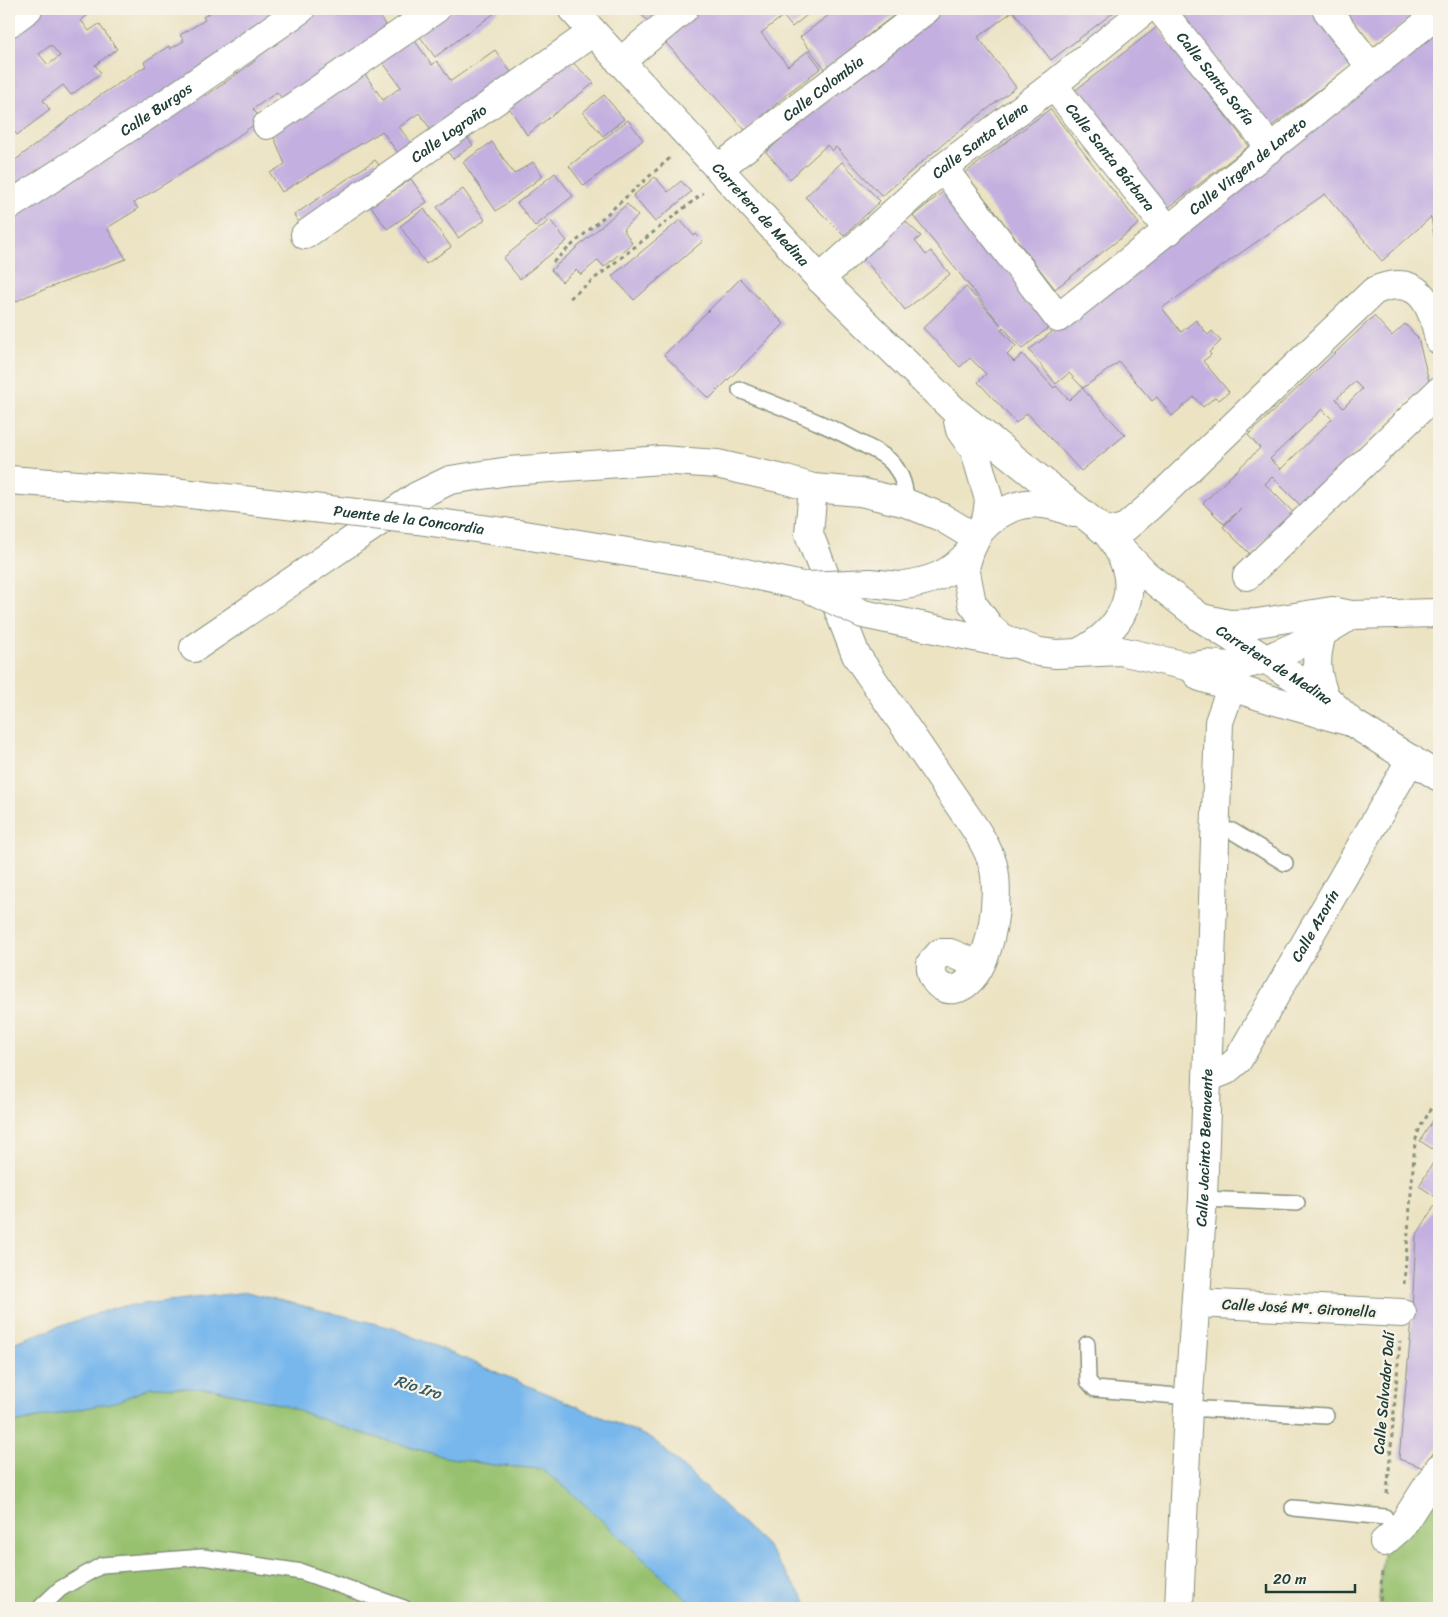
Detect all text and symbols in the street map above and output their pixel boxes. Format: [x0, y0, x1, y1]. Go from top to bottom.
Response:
street label: Calle Santa Sofía [1170, 26, 1262, 132]
street label: Calle Colombia [777, 48, 870, 128]
street label: Calle Burgos [114, 76, 198, 143]
street label: Calle Santa Elena [926, 94, 1035, 186]
street label: Calle Logroño [405, 97, 493, 170]
street label: Calle Santa Bárbara [1059, 97, 1162, 217]
street label: Calle Virgen de Loreto [1183, 110, 1313, 222]
street label: Carretera de Medina [706, 156, 816, 273]
street label: Puente de la Concordia [332, 498, 486, 542]
street label: Carretera de Medina [1211, 618, 1340, 712]
street label: Calle Azorín [1284, 885, 1346, 967]
street label: Calle Jacinto Benavente [1188, 1068, 1220, 1228]
street label: Calle José Mª. Gironella [1221, 1291, 1377, 1325]
street label: Calle Salvador Dalí [1366, 1329, 1402, 1456]
water label: Rio Iro [391, 1366, 446, 1408]
scale bar [1266, 1562, 1354, 1594]
text: 20 m [1273, 1566, 1307, 1592]

